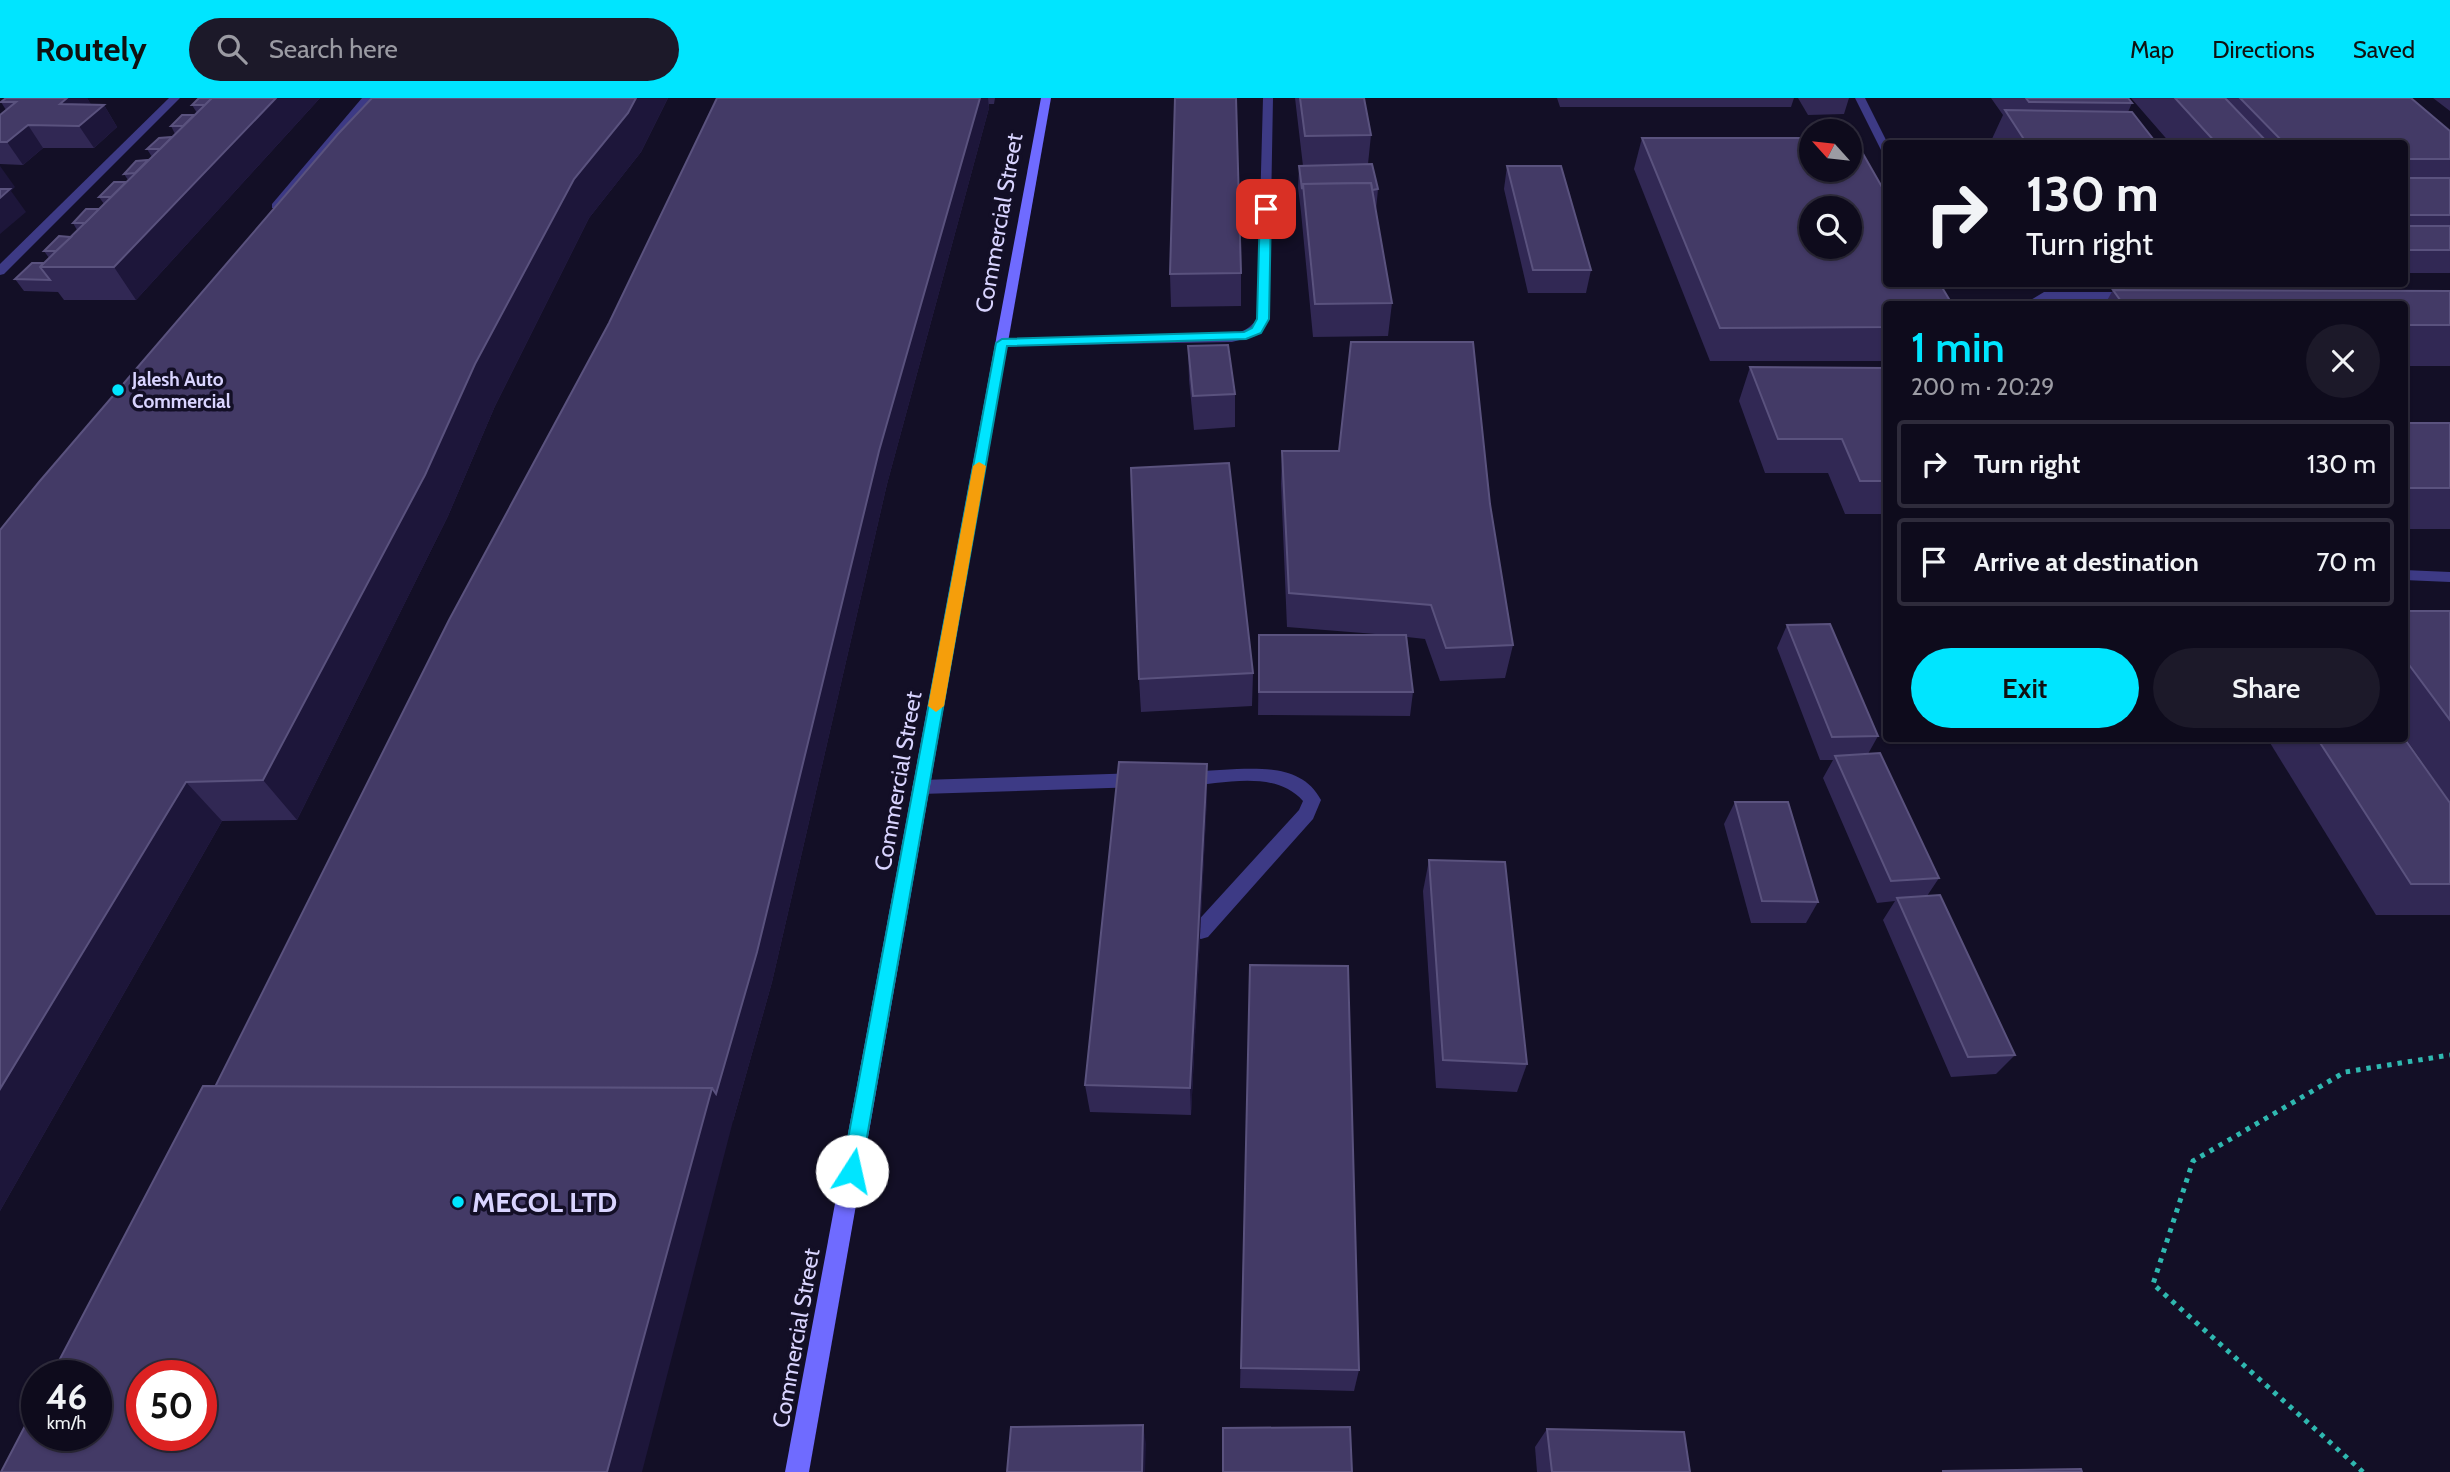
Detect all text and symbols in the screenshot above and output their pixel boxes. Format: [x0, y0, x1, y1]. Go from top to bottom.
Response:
search box [189, 18, 679, 81]
text: Routely [35, 29, 147, 69]
icon: search [213, 30, 251, 68]
text: Search here [269, 33, 398, 65]
text: Map [2130, 35, 2174, 64]
text: Directions [2212, 35, 2315, 64]
text: Saved [2353, 35, 2415, 64]
north arrow [1799, 119, 1862, 182]
map controls [1799, 119, 1862, 259]
street label: Commercial Street [969, 131, 1029, 315]
text: 130 m [2026, 164, 2159, 223]
icon: right [1911, 168, 2002, 259]
pin [1236, 179, 1296, 239]
icon: arrive [1247, 190, 1285, 228]
button: search [1799, 196, 1862, 259]
text: Turn right [2026, 224, 2153, 263]
text: 1 min [1911, 321, 2005, 373]
button: close [2306, 324, 2380, 398]
place label: Jalesh Auto Commercial [131, 368, 231, 413]
text: 200 m · 20:29 [1911, 373, 2054, 401]
marker: Jalesh Auto Commercial [110, 382, 126, 398]
icon: right [1915, 445, 1953, 483]
text: Turn right [1974, 448, 2080, 480]
text: 130 m [2307, 448, 2376, 480]
icon: arrive [1915, 543, 1953, 581]
text: Arrive at destination [1974, 546, 2199, 578]
text: 70 m [2316, 546, 2376, 578]
button: Exit [1911, 648, 2139, 728]
button: Share [2153, 648, 2380, 728]
street label: Commercial Street [868, 689, 928, 873]
position arrow [815, 1134, 889, 1208]
place label: MECOL LTD [472, 1185, 617, 1219]
marker: MECOL LTD [450, 1194, 466, 1210]
street label: Commercial Street [766, 1246, 826, 1430]
speed limit sign: 50 [126, 1360, 217, 1451]
text: 46 [46, 1375, 87, 1418]
text: km/h [47, 1412, 86, 1434]

